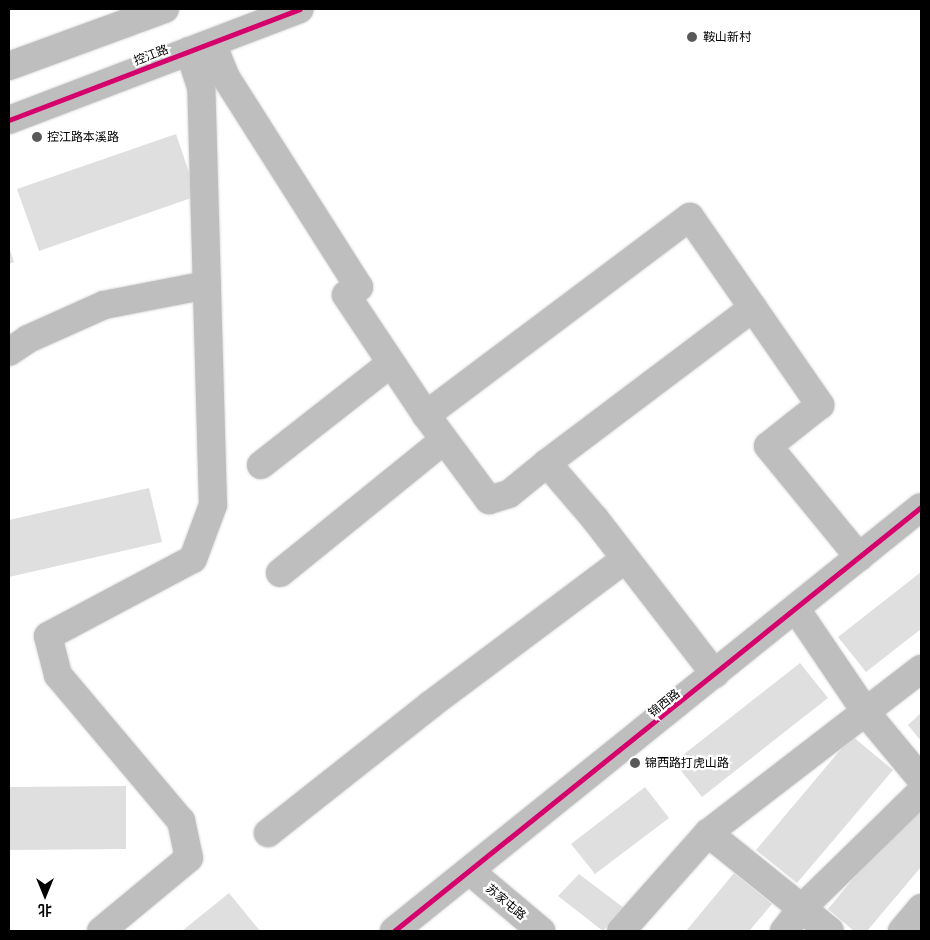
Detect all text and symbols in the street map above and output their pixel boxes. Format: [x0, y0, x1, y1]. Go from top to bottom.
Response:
marker: 鞍山新村 [685, 30, 699, 44]
place label: 鞍山新村 [703, 30, 751, 44]
street label: 控江路 [132, 42, 170, 68]
place label: 控江路本溪路 [47, 130, 119, 144]
marker: 控江路本溪路 [31, 131, 43, 143]
street label: 锦西路 [645, 686, 683, 720]
place label: 锦西路打虎山路 [645, 756, 729, 770]
marker: 锦西路打虎山路 [629, 757, 641, 769]
north arrow [20, 870, 70, 920]
street label: 苏家屯路 [483, 881, 529, 923]
text: 北 [38, 900, 52, 920]

